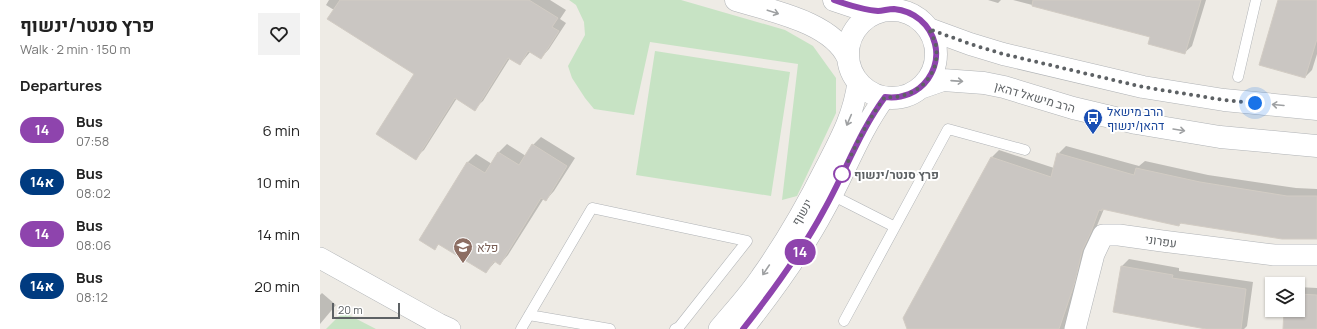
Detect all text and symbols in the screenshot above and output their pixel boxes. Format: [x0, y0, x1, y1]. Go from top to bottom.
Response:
one-way arrow [767, 9, 780, 16]
text: פרץ סנטר/ינשוף [20, 12, 155, 38]
button: heart [258, 13, 300, 55]
text: Walk · 2 min · 150 m [20, 40, 131, 58]
text: Departures [20, 75, 102, 96]
one-way arrow [950, 77, 963, 84]
street label: הרב מישאל דהאן [993, 77, 1077, 117]
your location [1245, 93, 1265, 113]
one-way arrow [1272, 102, 1285, 109]
place label: הרב מישאל דהאן/ינשוף [1107, 103, 1164, 134]
bus stop icon: הרב מישאל דהאן/ינשוף [1082, 107, 1104, 135]
text: Bus [76, 111, 103, 132]
one-way arrow [845, 113, 852, 125]
text: 14 [35, 120, 49, 139]
text: 6 min [263, 120, 300, 141]
one-way arrow [1172, 126, 1185, 134]
text: 07:58 [76, 132, 109, 150]
text: Bus [76, 163, 103, 184]
marker: פרץ סנטר/ינשוף [833, 165, 851, 183]
place label: פרץ סנטר/ינשוף [854, 166, 939, 183]
text: 14א [30, 172, 54, 191]
text: 10 min [257, 172, 300, 193]
text: 08:02 [76, 184, 111, 202]
street label: ינשוף [788, 196, 816, 228]
text: Bus [76, 215, 103, 236]
text: 14 [35, 224, 49, 243]
text: 14 min [257, 224, 300, 245]
street label: עפרוני [1144, 230, 1178, 252]
text: 08:06 [76, 236, 111, 254]
school or university icon: פלא [452, 236, 474, 264]
place label: פלא [477, 239, 498, 256]
line badge: 14 [782, 239, 818, 265]
text: 14 [793, 242, 807, 261]
one-way arrow [762, 264, 770, 275]
text: Bus [76, 267, 103, 288]
text: 14א [30, 276, 54, 295]
text: 20 min [254, 276, 300, 297]
map controls [1265, 277, 1305, 317]
button: layers [1265, 277, 1305, 317]
text: 08:12 [76, 288, 108, 306]
scale bar [332, 301, 400, 320]
text: 20 m [338, 302, 363, 317]

